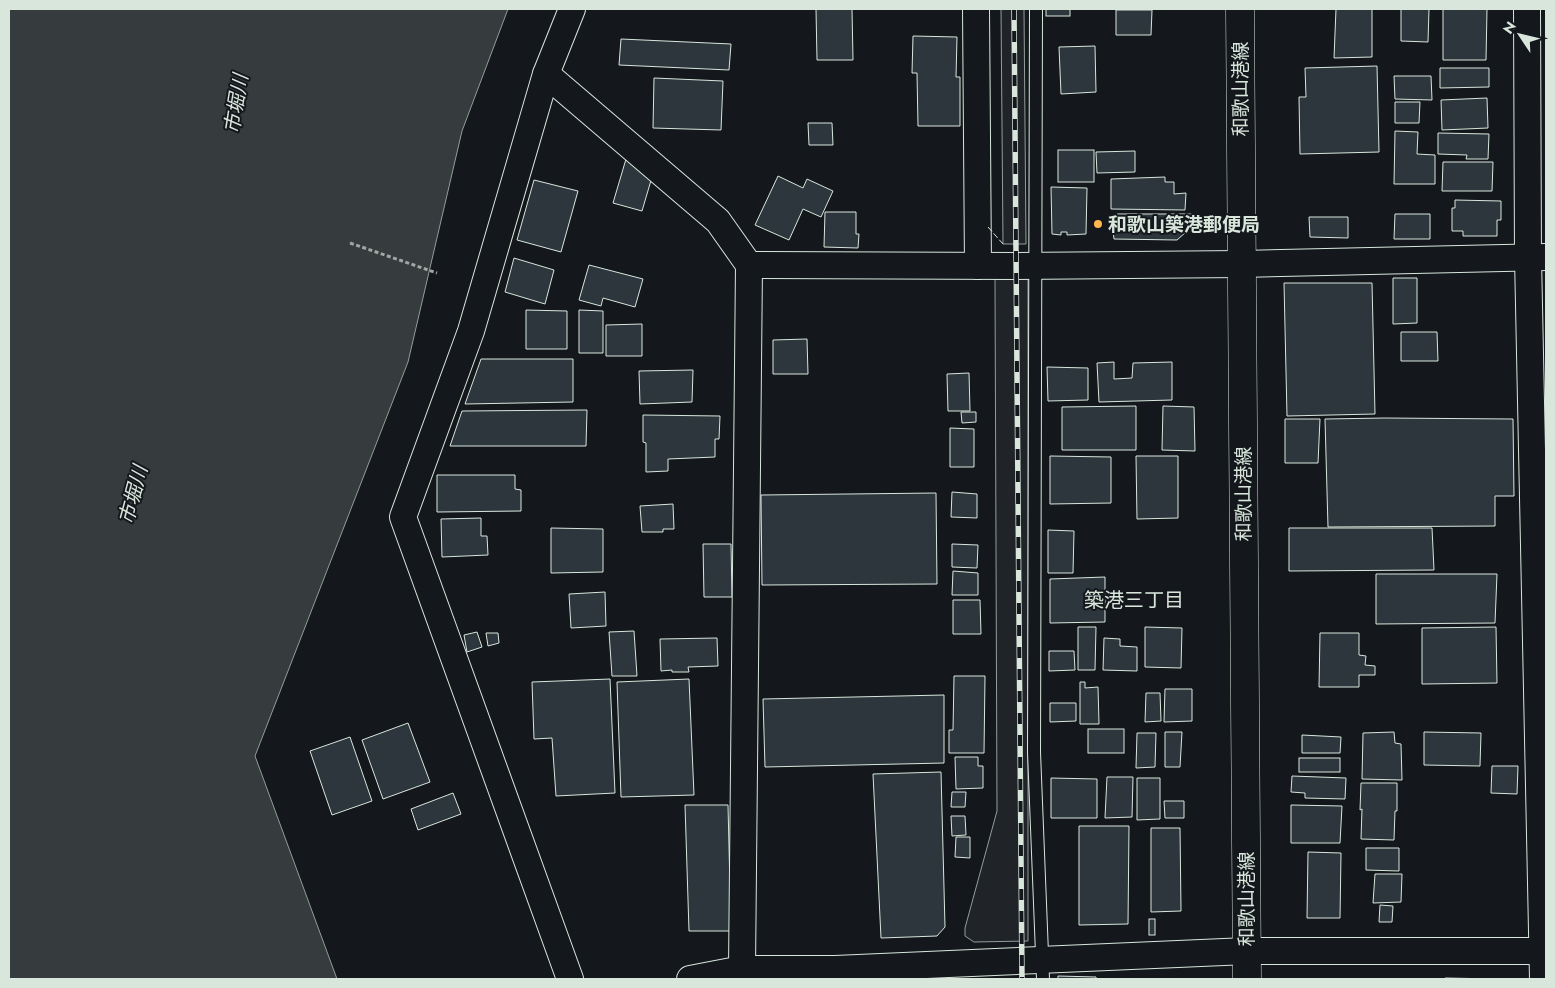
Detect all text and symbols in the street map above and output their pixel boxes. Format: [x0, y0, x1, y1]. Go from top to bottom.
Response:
north arrow [1495, 10, 1545, 60]
text: N [1498, 17, 1521, 38]
street label: 和歌山港線 [1227, 41, 1254, 137]
water label: 市堀川 [217, 70, 256, 136]
place label: 和歌山築港郵便局 [1108, 211, 1260, 238]
marker: 和歌山築港郵便局 [1092, 218, 1104, 230]
street label: 和歌山港線 [1230, 446, 1257, 542]
water label: 市堀川 [112, 460, 156, 528]
district label: 築港三丁目 [1084, 586, 1184, 615]
street label: 和歌山港線 [1233, 851, 1260, 947]

